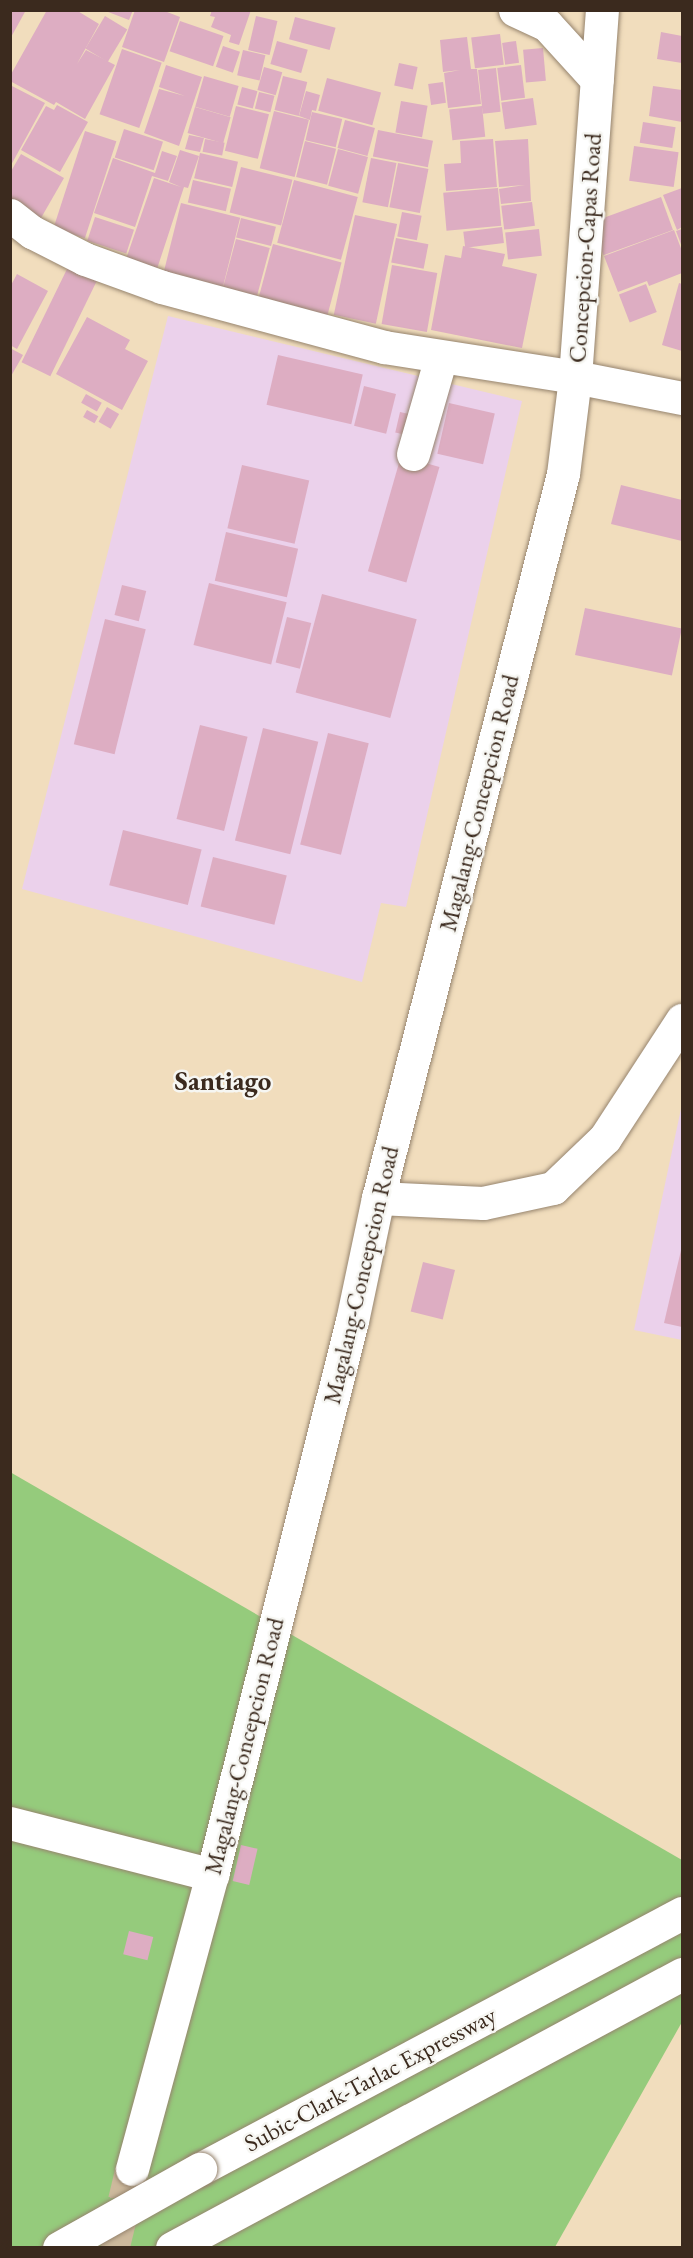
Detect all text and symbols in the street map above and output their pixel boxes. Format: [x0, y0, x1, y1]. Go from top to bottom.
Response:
street label: Concepcion-Capas Road [563, 132, 607, 364]
street label: Magalang-Concepcion Road [433, 672, 525, 934]
district label: Santiago [175, 1065, 271, 1097]
street label: Magalang-Concepcion Road [317, 1143, 405, 1407]
street label: Magalang-Concepcion Road [198, 1615, 290, 1877]
street label: Subic-Clark-Tarlac Expressway [239, 2000, 501, 2158]

